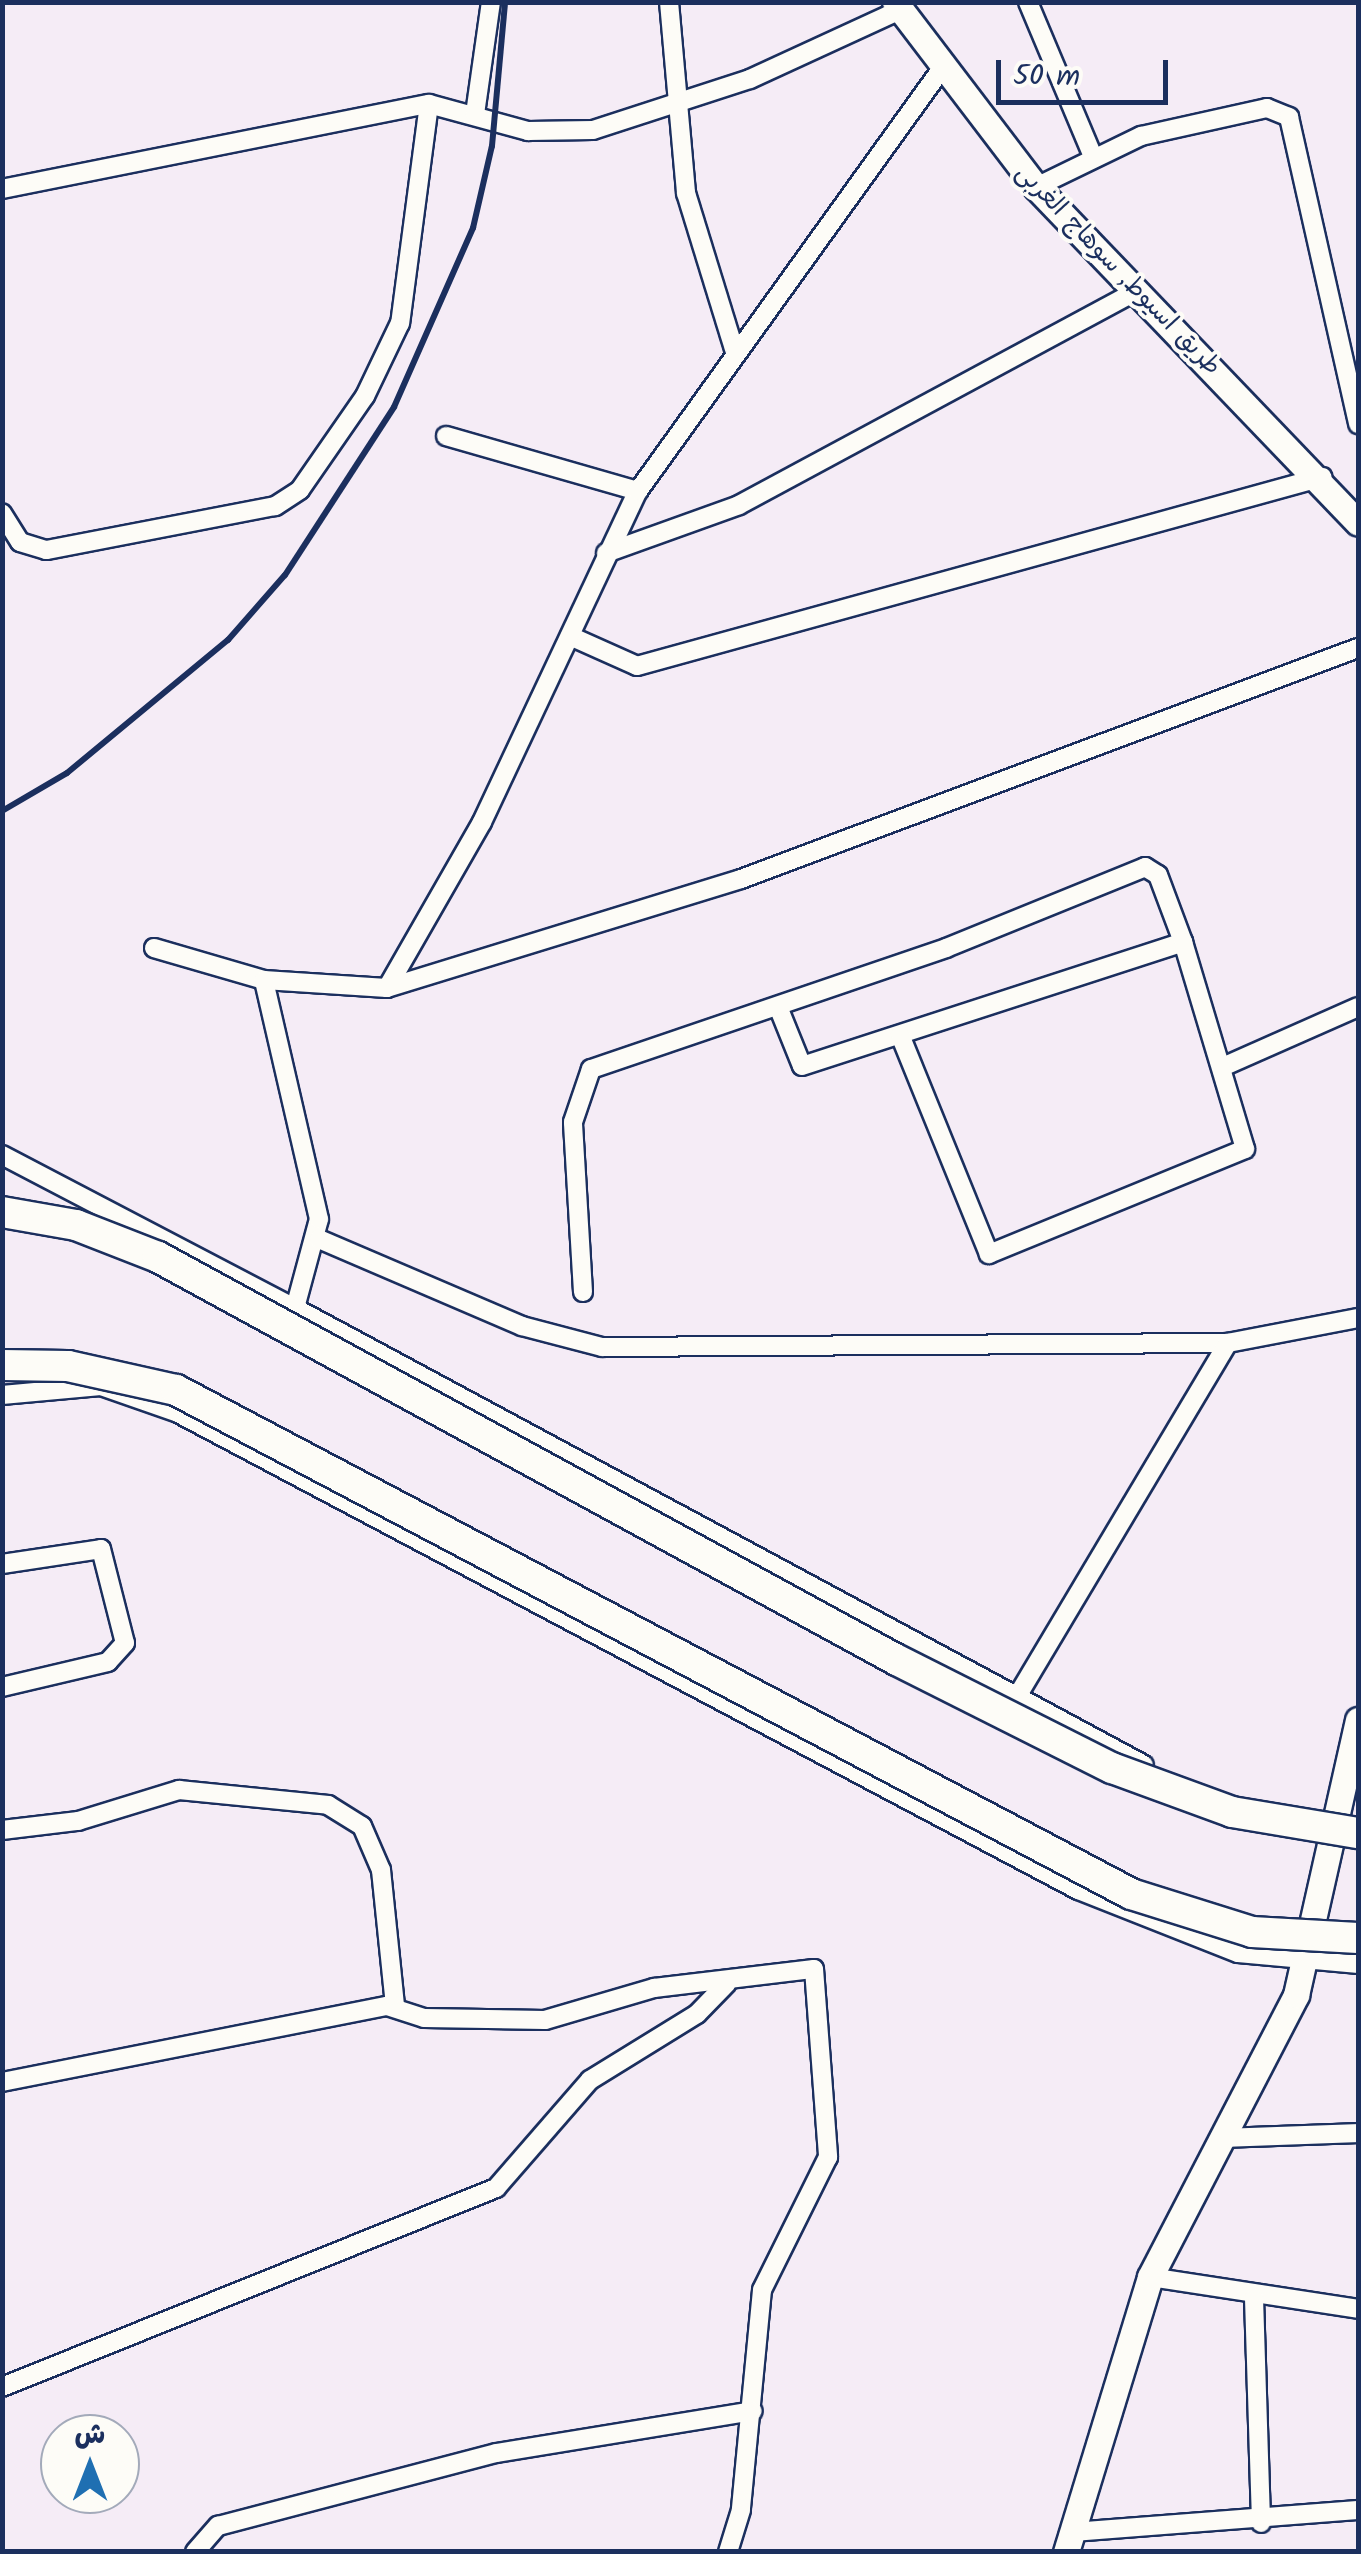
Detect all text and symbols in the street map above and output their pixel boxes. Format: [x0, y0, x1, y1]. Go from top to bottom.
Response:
scale bar [1001, 40, 1174, 102]
text: 50 m [1013, 53, 1080, 101]
street label: طريق اسيوط, سوهاج الغربى [1009, 158, 1227, 382]
text: ش [75, 2413, 105, 2458]
north arrow [40, 2414, 140, 2514]

